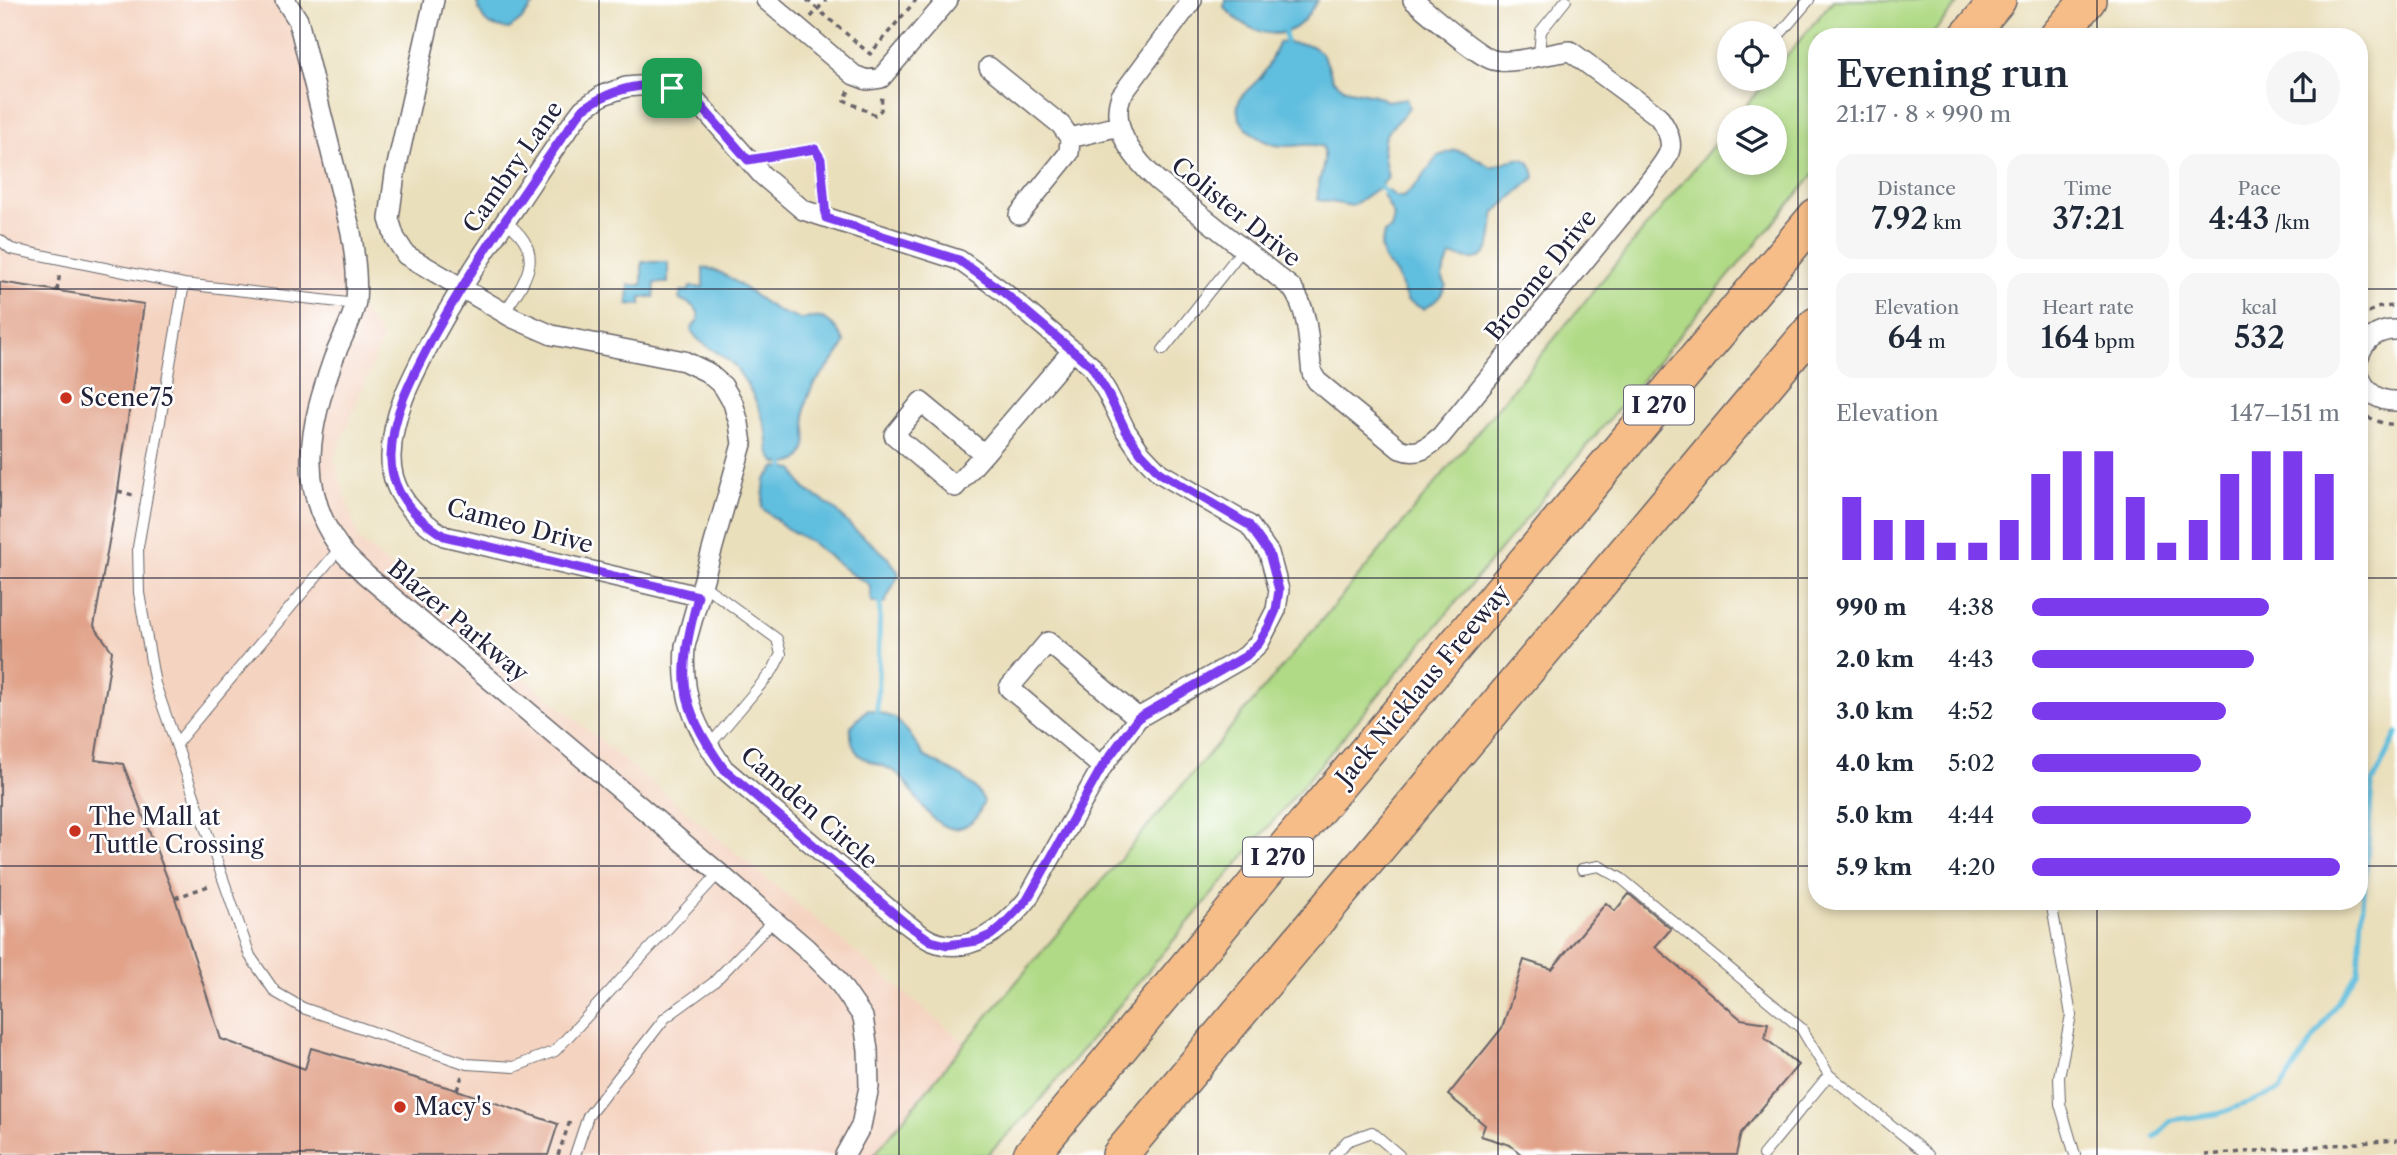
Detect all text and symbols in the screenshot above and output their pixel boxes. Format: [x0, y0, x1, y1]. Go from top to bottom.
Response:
map controls [1717, 21, 1787, 175]
button: locate [1717, 21, 1787, 91]
text: Evening run [1836, 50, 2069, 97]
button: share [2266, 51, 2340, 125]
pin [642, 58, 702, 118]
icon: arrive [653, 69, 691, 107]
street label: Cambry Lane [457, 95, 569, 238]
text: 21:17 · 8 × 990 m [1836, 100, 2011, 128]
button: layers [1717, 105, 1787, 175]
street label: Colister Drive [1166, 151, 1307, 273]
text: Distance [1877, 177, 1956, 200]
text: Time [2064, 177, 2112, 200]
text: Pace [2238, 177, 2281, 200]
text: 7.92 [1872, 200, 1928, 237]
text: 37:21 [2052, 200, 2124, 237]
text: 4:43 [2209, 200, 2269, 237]
street label: Broome Drive [1479, 203, 1602, 346]
text: km [1928, 211, 1962, 234]
text: /km [2269, 211, 2310, 234]
text: Elevation [1874, 296, 1959, 319]
text: Heart rate [2042, 296, 2134, 319]
text: kcal [2241, 296, 2277, 319]
text: 64 [1888, 319, 1923, 356]
text: 164 [2041, 319, 2089, 356]
text: 532 [2234, 319, 2285, 356]
text: m [1923, 330, 1946, 353]
text: bpm [2089, 330, 2135, 353]
place label: Scene75 [80, 383, 174, 412]
road number: I 270 [1624, 386, 1694, 424]
marker: Scene75 [58, 390, 74, 406]
text: Elevation [1836, 399, 1939, 427]
text: 147–151 m [2230, 399, 2340, 427]
street label: Cameo Drive [444, 492, 597, 559]
street label: Blazer Parkway [382, 553, 535, 688]
street label: Jack Nicklaus Freeway [1327, 577, 1516, 795]
text: 990 m [1836, 593, 1907, 621]
text: 4:38 [1948, 593, 1994, 621]
text: 2.0 km [1836, 645, 1914, 673]
text: 4:43 [1948, 645, 1994, 673]
text: 3.0 km [1836, 697, 1914, 725]
text: 4:52 [1948, 697, 1993, 725]
street label: Camden Circle [735, 740, 884, 875]
text: 4.0 km [1836, 749, 1914, 777]
text: 5:02 [1948, 749, 1995, 777]
text: 5.0 km [1836, 801, 1913, 829]
text: 4:44 [1948, 801, 1994, 829]
place label: The Mall at Tuttle Crossing [89, 802, 264, 859]
marker: The Mall at Tuttle Crossing [67, 823, 83, 839]
road number: I 270 [1243, 838, 1313, 876]
text: 5.9 km [1836, 853, 1912, 881]
text: 4:20 [1948, 853, 1996, 881]
place label: Macy's [414, 1092, 492, 1121]
marker: Macy's [392, 1099, 408, 1115]

